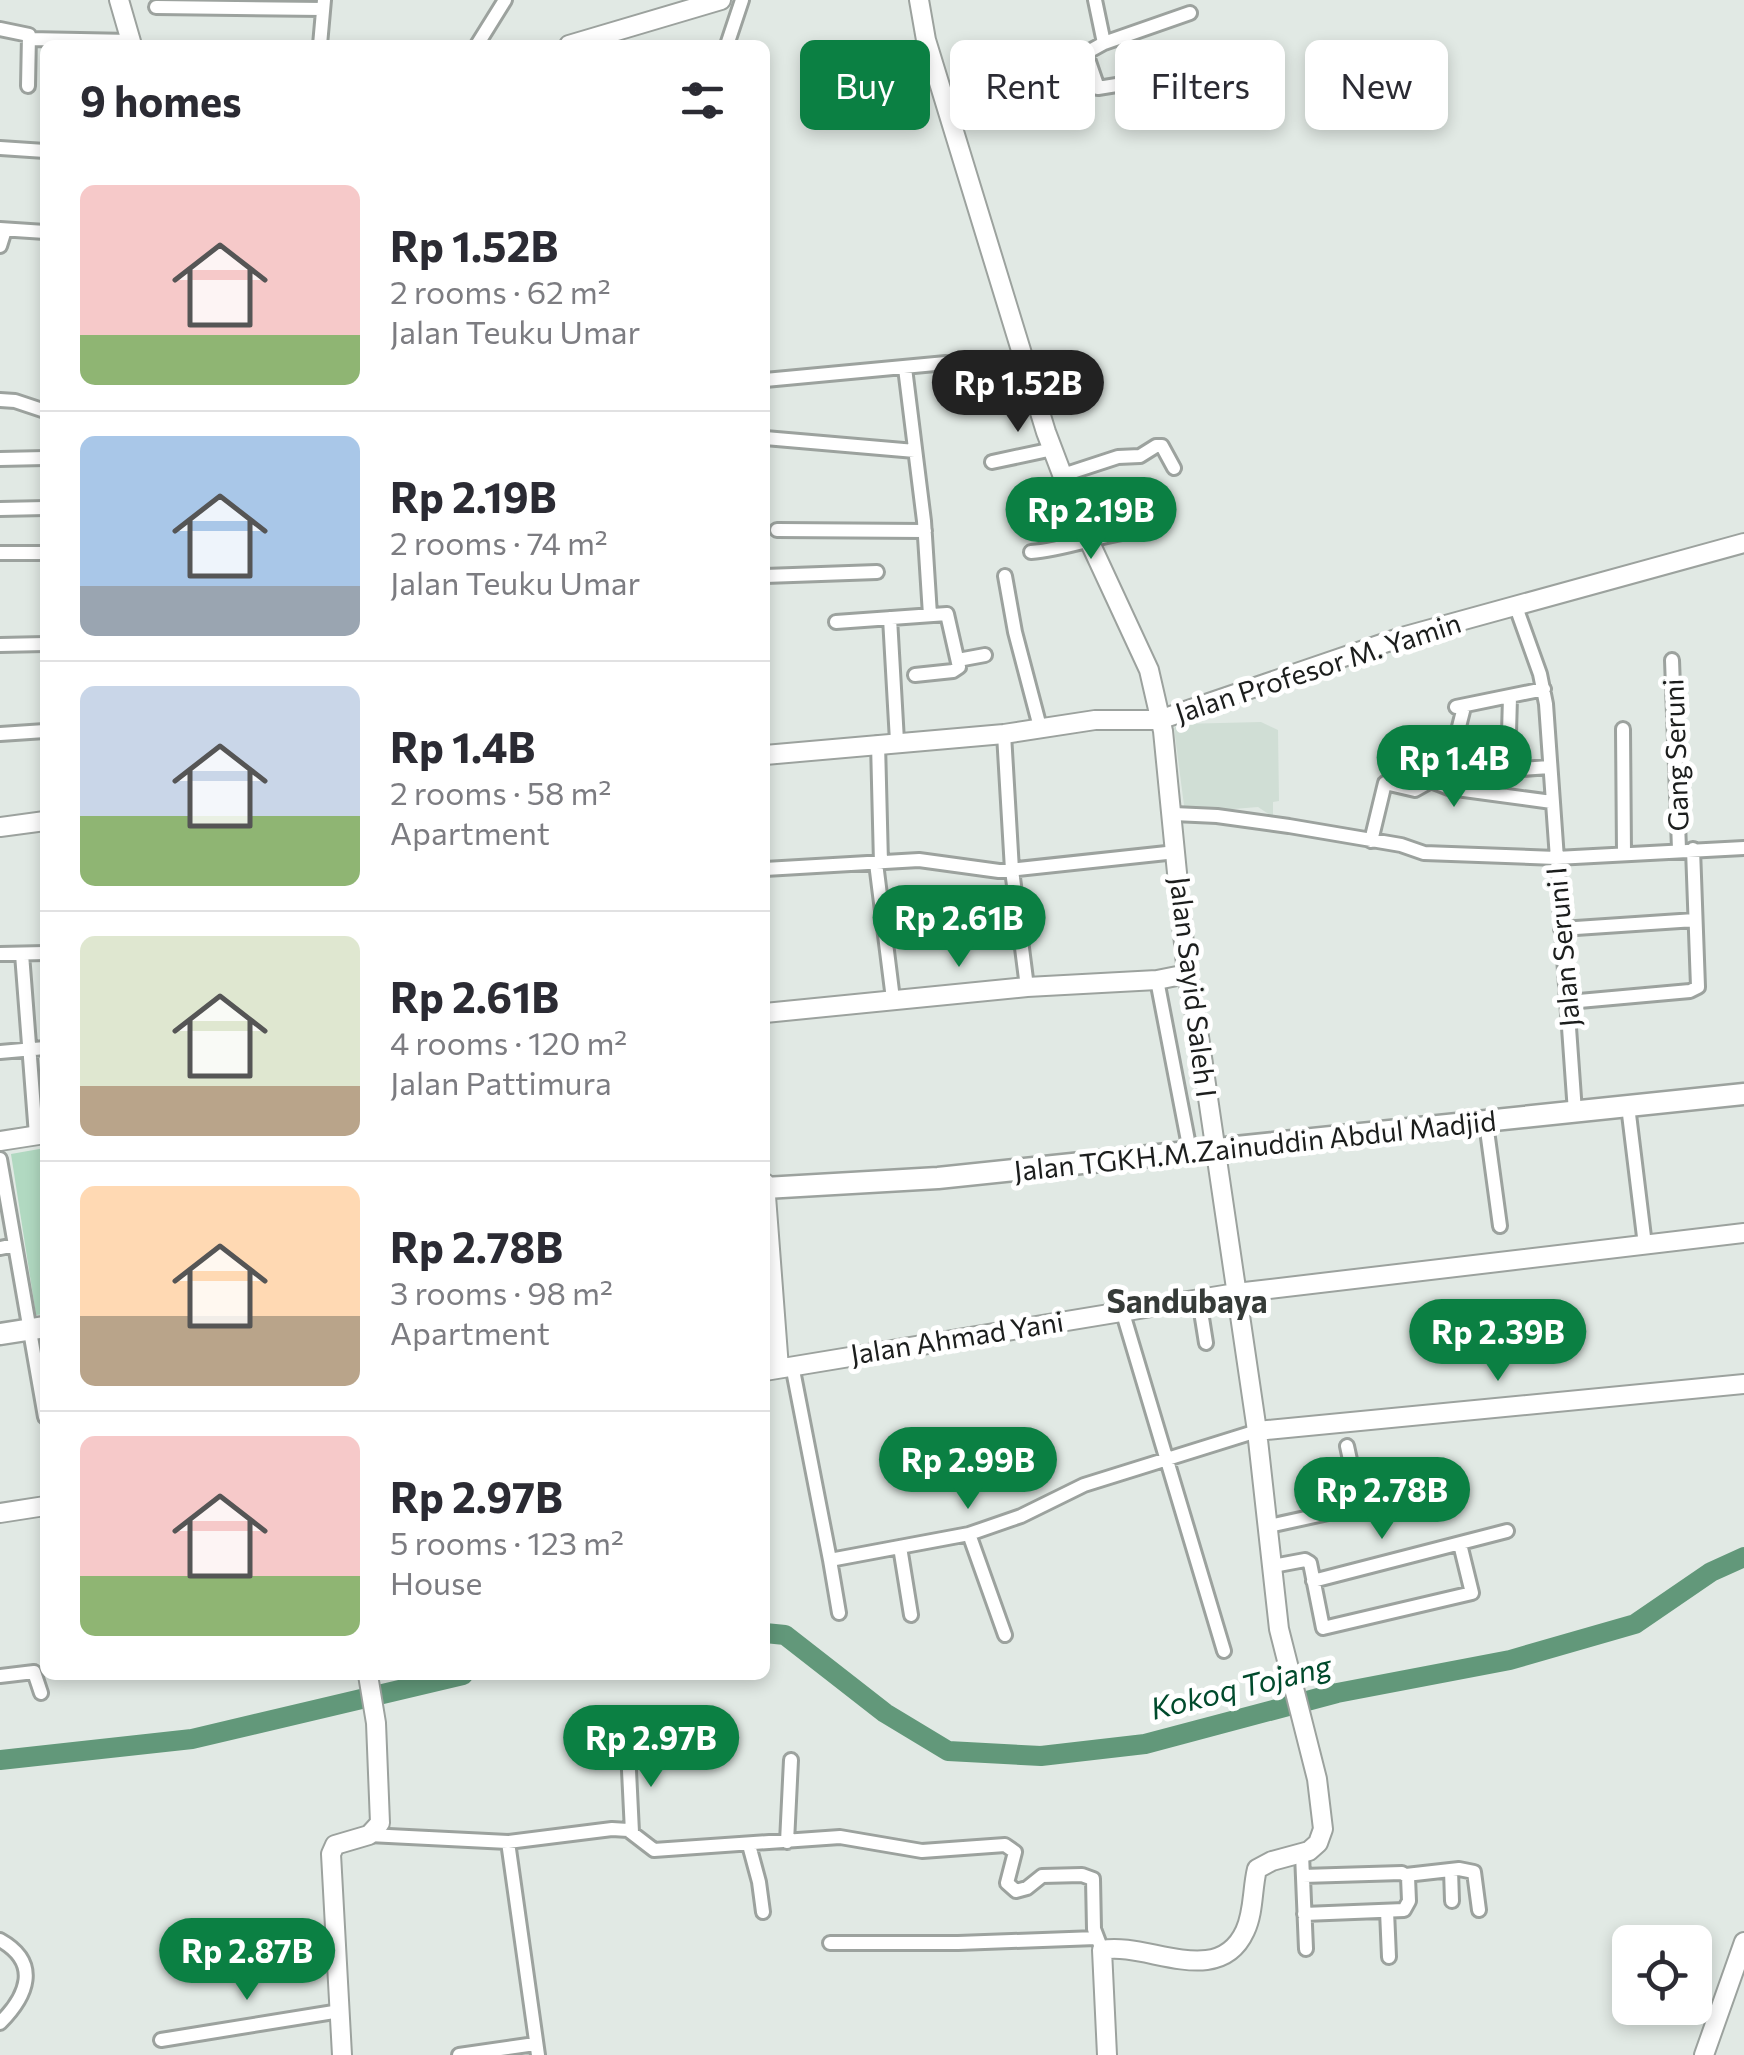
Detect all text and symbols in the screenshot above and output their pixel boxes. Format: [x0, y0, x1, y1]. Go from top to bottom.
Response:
chip: Buy [800, 40, 930, 130]
chip: Rent [950, 40, 1095, 130]
chip: Filters [1115, 40, 1285, 130]
chip: New [1305, 40, 1448, 130]
icon: filters [675, 73, 730, 128]
text: 9 homes [80, 74, 242, 126]
text: Rp 1.52B [390, 219, 558, 271]
icon: home [160, 225, 280, 345]
text: 2 rooms · 62 m² [390, 271, 611, 311]
text: Jalan Teuku Umar [390, 311, 640, 351]
pin: Rp 1.52B [915, 350, 1121, 435]
text: Rp 1.52B [954, 362, 1082, 402]
text: Rp 2.19B [390, 470, 557, 522]
icon: home [160, 476, 280, 596]
pin: Rp 2.19B [988, 477, 1194, 562]
text: Rp 2.19B [1028, 489, 1154, 529]
text: 2 rooms · 74 m² [390, 522, 608, 562]
text: Jalan Teuku Umar [390, 562, 640, 602]
street label: Jalan Profesor M. Yamin [1171, 605, 1465, 729]
street label: Gang Seruni [1655, 678, 1695, 832]
text: Rp 1.4B [390, 720, 535, 772]
pin: Rp 1.4B [1362, 725, 1546, 810]
icon: home [160, 726, 280, 846]
text: Rp 1.4B [1399, 737, 1509, 777]
text: 2 rooms · 58 m² [390, 772, 611, 812]
text: Apartment [390, 812, 550, 852]
street label: Jalan Seruni I [1538, 866, 1586, 1028]
street label: Jalan Sayid Saleh I [1164, 875, 1224, 1099]
pin: Rp 2.61B [856, 885, 1062, 970]
text: Rp 2.61B [895, 897, 1023, 937]
text: Rp 2.61B [390, 970, 559, 1022]
icon: home [160, 976, 280, 1096]
text: 4 rooms · 120 m² [390, 1022, 627, 1062]
text: Jalan Pattimura [390, 1062, 612, 1102]
street label: Jalan TGKH.M.Zainuddin Abdul Madjid [1012, 1103, 1498, 1187]
text: Rp 2.78B [390, 1220, 563, 1272]
icon: home [160, 1226, 280, 1346]
text: 3 rooms · 98 m² [390, 1272, 613, 1312]
district label: Sandubaya [1106, 1280, 1268, 1320]
pin: Rp 2.39B [1395, 1299, 1601, 1384]
street label: Jalan Ahmad Yani [848, 1303, 1066, 1371]
text: Rp 2.39B [1431, 1311, 1565, 1351]
text: Apartment [390, 1312, 550, 1352]
pin: Rp 2.99B [865, 1427, 1071, 1512]
text: Rp 2.99B [901, 1439, 1035, 1479]
pin: Rp 2.78B [1279, 1457, 1485, 1542]
text: Rp 2.78B [1316, 1469, 1448, 1509]
text: Rp 2.97B [390, 1470, 563, 1522]
icon: home [160, 1476, 280, 1596]
text: 5 rooms · 123 m² [390, 1522, 624, 1562]
text: House [390, 1562, 482, 1602]
water label: Kokoq Tojang [1146, 1645, 1336, 1726]
pin: Rp 2.97B [548, 1705, 754, 1790]
text: Rp 2.97B [585, 1717, 717, 1757]
pin: Rp 2.87B [144, 1918, 350, 2003]
map controls [1612, 1925, 1712, 2025]
button: locate [1612, 1925, 1712, 2025]
text: Rp 2.87B [181, 1930, 313, 1970]

